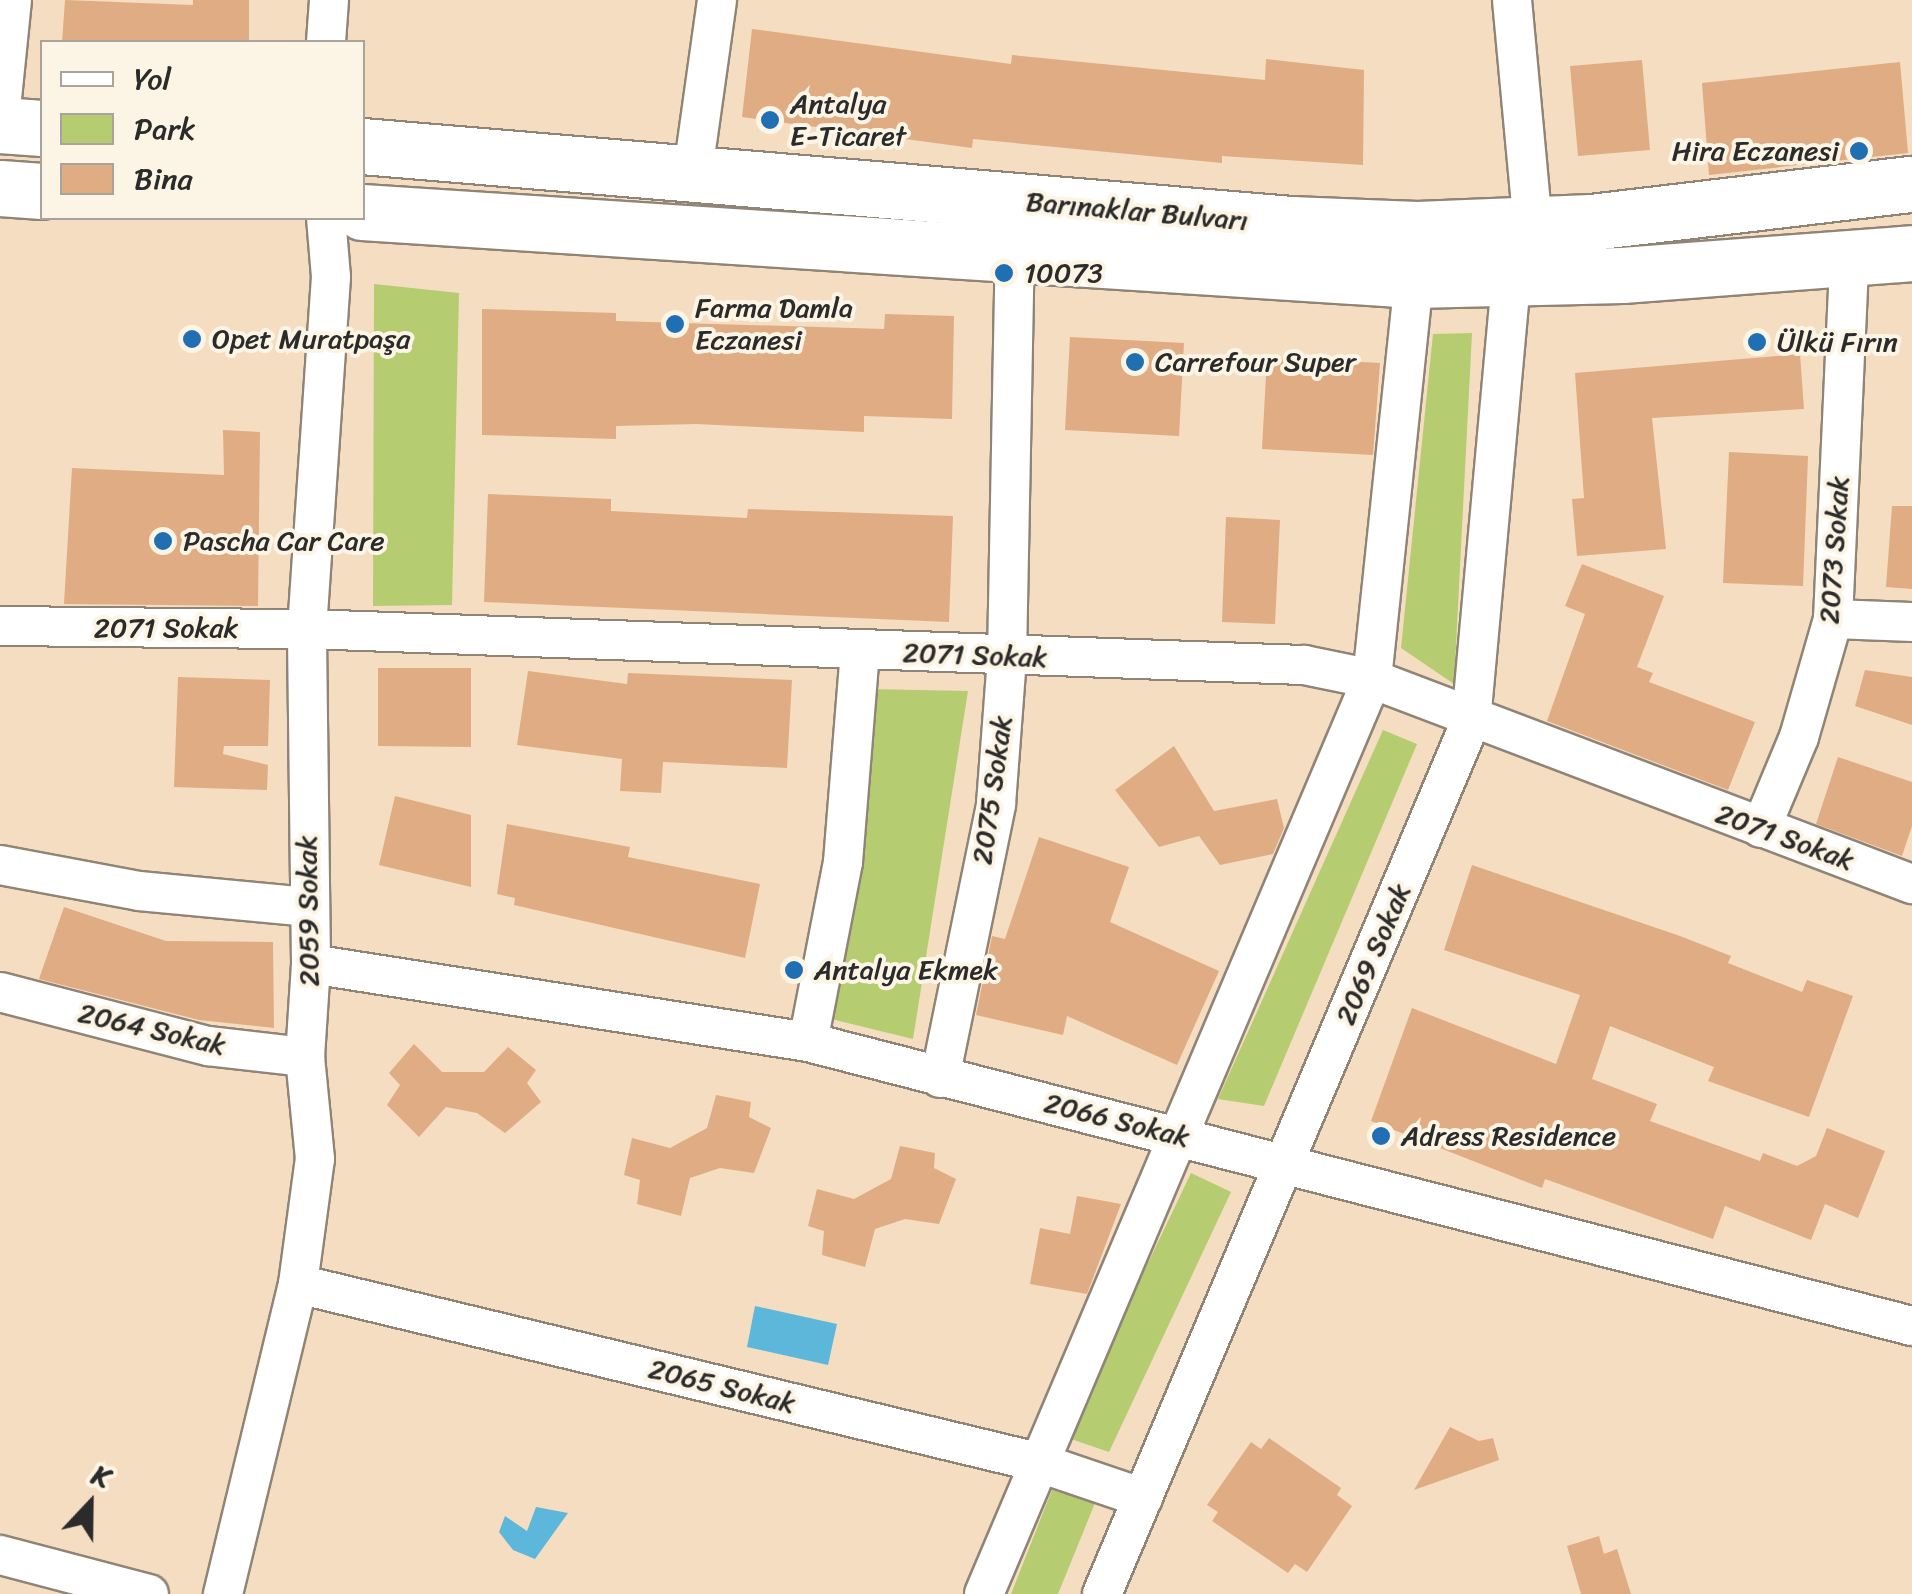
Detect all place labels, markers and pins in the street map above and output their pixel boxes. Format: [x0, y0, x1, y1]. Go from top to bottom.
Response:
place label: Antalya E-Ticaret [790, 87, 906, 153]
marker: Antalya E-Ticaret [759, 109, 781, 131]
place label: Hira Eczanesi [1672, 134, 1839, 168]
marker: Hira Eczanesi [1848, 140, 1870, 162]
place label: 10073 [1024, 256, 1103, 290]
marker: 10073 [993, 262, 1015, 284]
place label: Farma Damla Eczanesi [695, 291, 853, 357]
marker: Farma Damla Eczanesi [664, 313, 686, 335]
place label: Opet Muratpaşa [212, 322, 410, 356]
place label: Ülkü Fırın [1777, 325, 1898, 359]
marker: Opet Muratpaşa [181, 328, 203, 350]
marker: Ülkü Fırın [1746, 331, 1768, 353]
place label: Carrefour Super [1155, 345, 1357, 379]
marker: Carrefour Super [1124, 351, 1146, 373]
place label: Pascha Car Care [183, 524, 385, 558]
marker: Pascha Car Care [152, 530, 174, 552]
place label: Antalya Ekmek [814, 953, 999, 987]
marker: Antalya Ekmek [783, 959, 805, 981]
place label: Adress Residence [1401, 1119, 1615, 1153]
marker: Adress Residence [1370, 1125, 1392, 1147]

